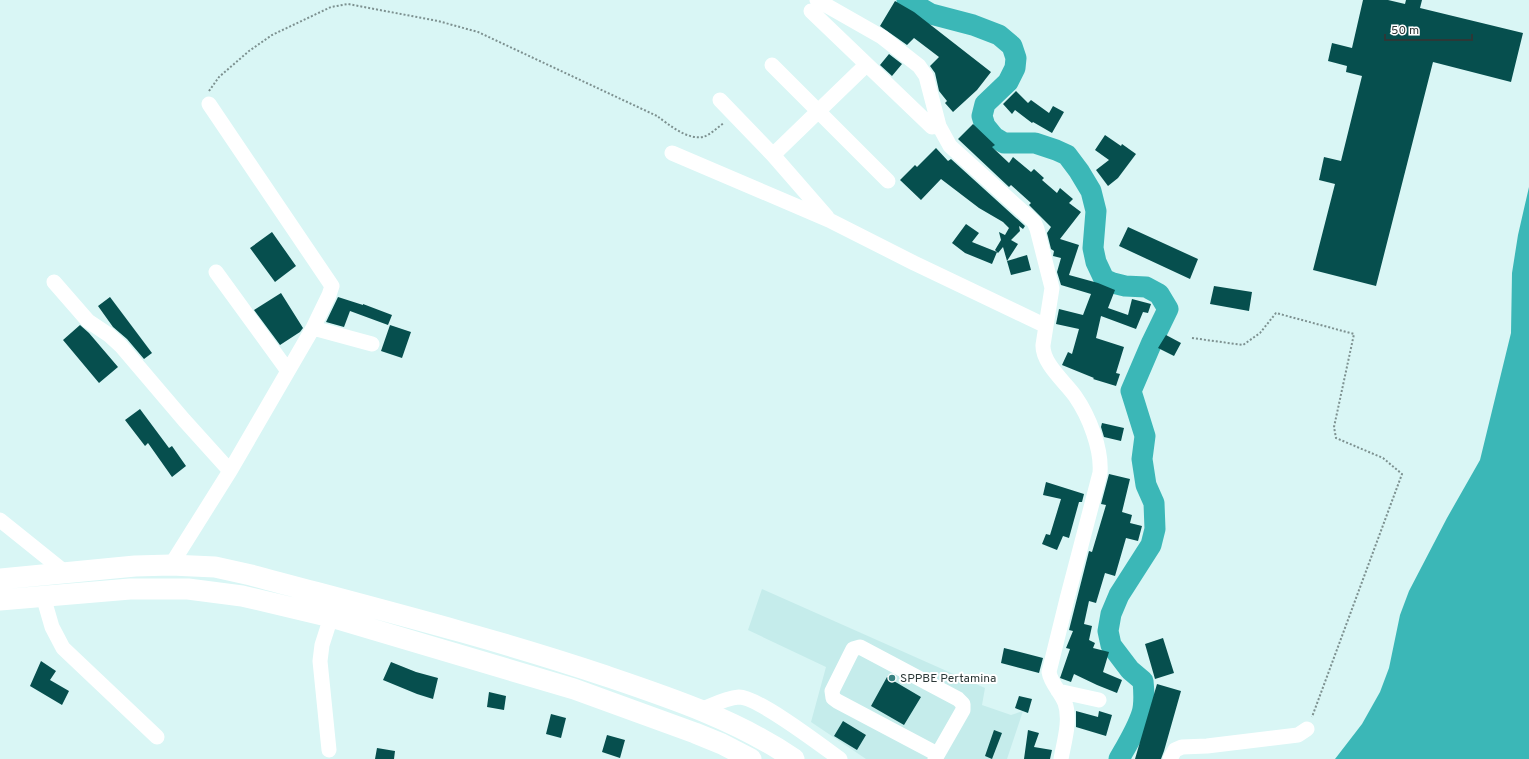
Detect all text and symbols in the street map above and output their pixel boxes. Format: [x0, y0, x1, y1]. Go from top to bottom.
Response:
scale bar [1385, 16, 1472, 42]
text: 50 m [1391, 23, 1419, 39]
place label: SPPBE Pertamina [900, 671, 996, 687]
marker: SPPBE Pertamina [887, 673, 897, 683]

